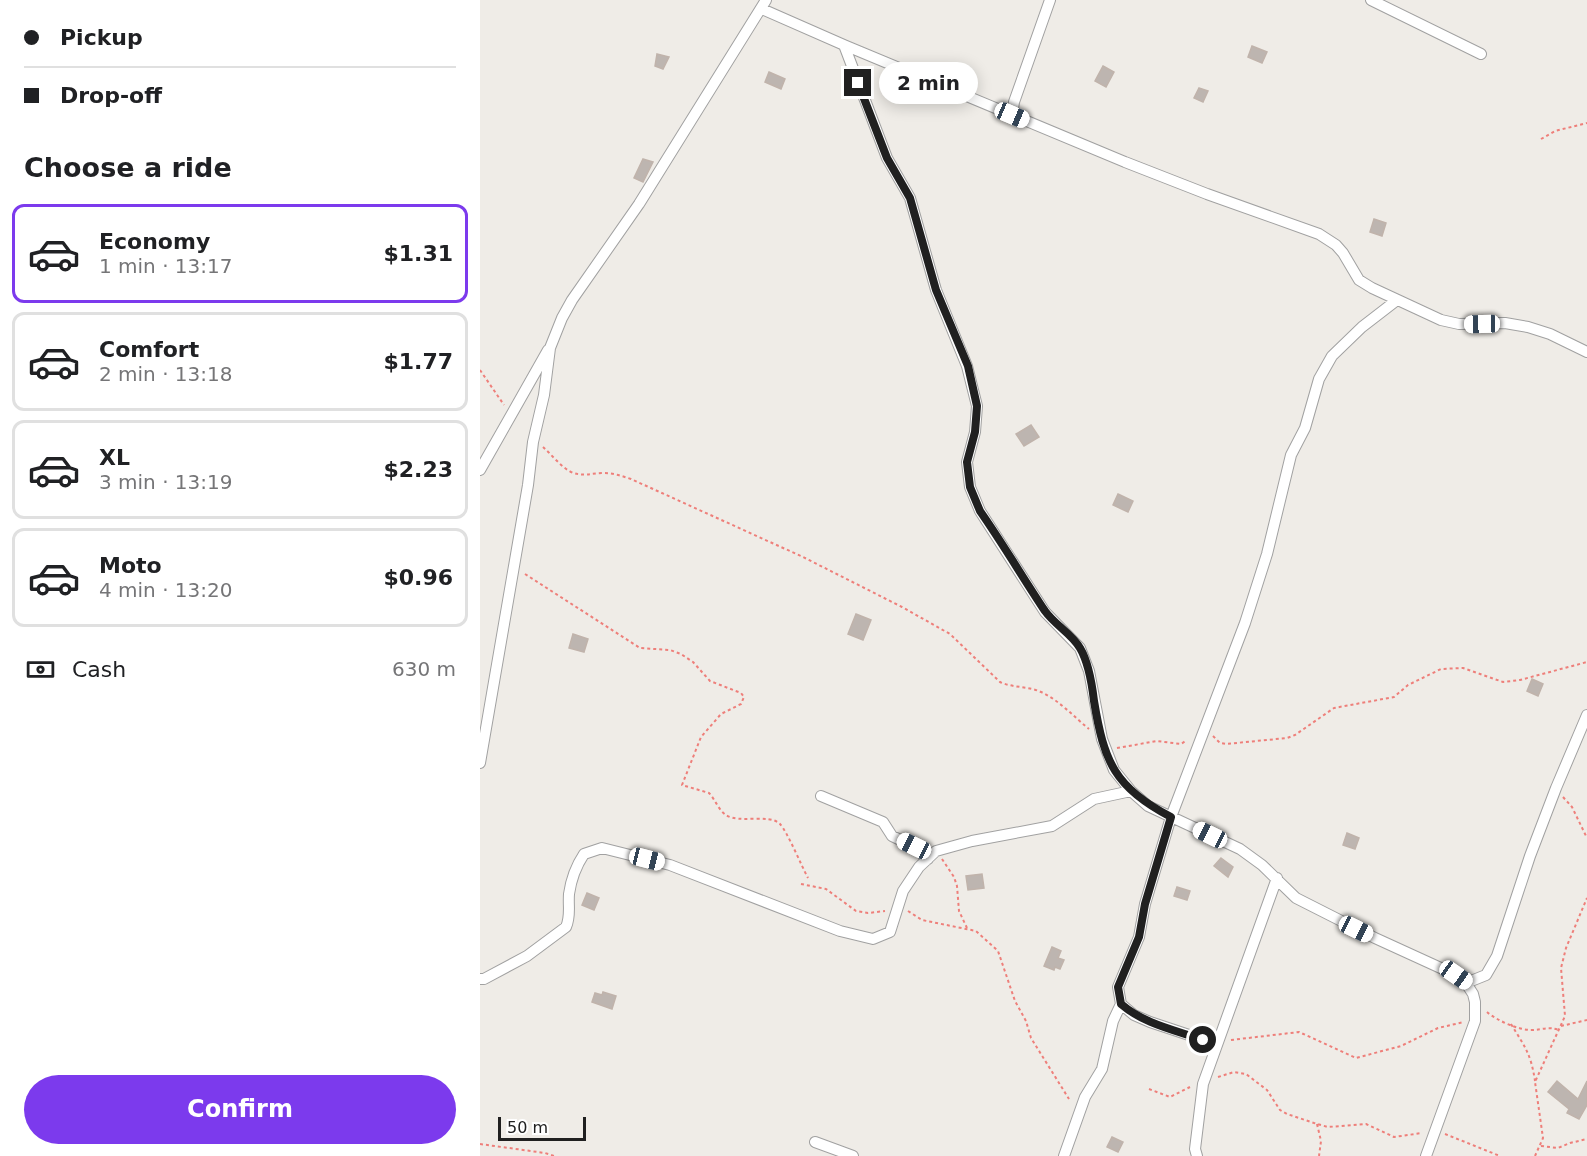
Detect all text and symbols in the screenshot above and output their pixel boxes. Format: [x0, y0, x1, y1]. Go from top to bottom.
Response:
text: Pickup [60, 25, 143, 50]
callout: 2 min [879, 62, 978, 104]
route end [844, 69, 871, 96]
text: 2 min [897, 71, 960, 95]
text: Drop-off [60, 83, 162, 108]
car [992, 100, 1032, 130]
text: Choose a ride [24, 152, 232, 183]
icon: car [27, 227, 81, 281]
text: Economy [99, 229, 210, 254]
text: $1.31 [383, 241, 453, 266]
text: 1 min · 13:17 [99, 254, 233, 278]
car [1464, 315, 1500, 333]
icon: car [27, 335, 81, 389]
text: Comfort [99, 337, 199, 362]
text: $1.77 [383, 349, 453, 374]
text: 2 min · 13:18 [99, 362, 233, 386]
icon: car [27, 443, 81, 497]
text: XL [99, 445, 130, 470]
text: $2.23 [383, 457, 453, 482]
text: 3 min · 13:19 [99, 470, 233, 494]
icon: car [27, 551, 81, 605]
text: Moto [99, 553, 162, 578]
text: $0.96 [383, 565, 453, 590]
text: 4 min · 13:20 [99, 578, 233, 602]
icon: cash [24, 653, 57, 686]
text: Cash [72, 657, 126, 682]
text: 630 m [392, 657, 456, 681]
car [1190, 819, 1230, 851]
car [894, 830, 934, 862]
car [627, 846, 667, 872]
car [1336, 913, 1376, 945]
car [1436, 957, 1476, 993]
route start [1189, 1026, 1216, 1053]
button: Confirm [24, 1075, 456, 1144]
scale bar [498, 1114, 586, 1142]
text: 50 m [507, 1118, 548, 1137]

